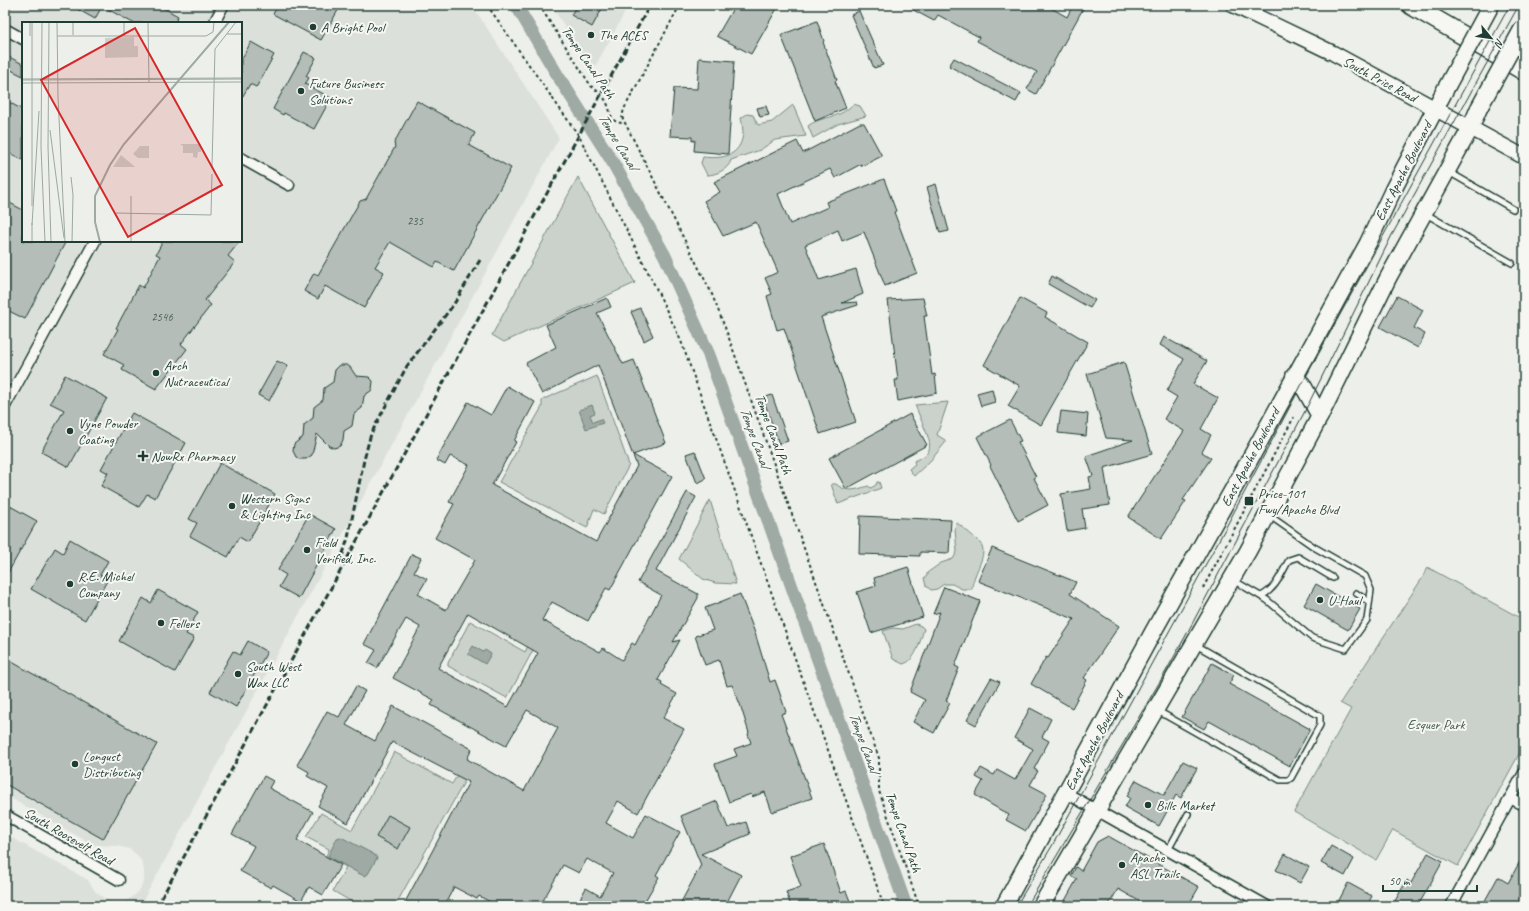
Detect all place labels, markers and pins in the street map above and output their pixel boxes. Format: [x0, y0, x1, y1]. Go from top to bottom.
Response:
place label: A Bright Pool [321, 19, 387, 36]
marker: A Bright Pool [308, 22, 318, 32]
place label: The ACES [599, 27, 649, 44]
marker: The ACES [586, 30, 596, 40]
place label: Future Business Solutions [309, 75, 385, 108]
marker: Future Business Solutions [296, 86, 306, 96]
place label: Arch Nutraceutical [164, 357, 231, 390]
marker: Arch Nutraceutical [151, 368, 161, 378]
place label: Vyne Powder Coating [78, 415, 138, 448]
marker: Vyne Powder Coating [65, 426, 75, 436]
place label: NowRx Pharmacy [151, 448, 236, 465]
marker: NowRx Pharmacy [138, 451, 148, 461]
place label: Price-101 Fwy/Apache Blvd [1258, 485, 1341, 518]
place label: Western Signs & Lighting Inc [240, 490, 311, 523]
marker: Price-101 Fwy/Apache Blvd [1243, 495, 1255, 507]
marker: Western Signs & Lighting Inc [227, 501, 237, 511]
place label: Field Verified, Inc. [315, 534, 376, 567]
marker: Field Verified, Inc. [302, 545, 312, 555]
place label: R.E. Michel Company [78, 568, 136, 601]
marker: R.E. Michel Company [65, 579, 75, 589]
place label: U-Haul [1328, 592, 1363, 609]
marker: U-Haul [1315, 595, 1325, 605]
place label: Fellers [169, 615, 200, 632]
marker: Fellers [156, 618, 166, 628]
place label: South West Wax LLC [246, 658, 303, 691]
marker: South West Wax LLC [233, 669, 243, 679]
place label: Longust Distributing [83, 748, 142, 781]
marker: Longust Distributing [70, 759, 80, 769]
place label: Bills Market [1156, 797, 1216, 814]
marker: Bills Market [1143, 800, 1153, 810]
place label: Apache ASL Trails [1130, 849, 1180, 882]
marker: Apache ASL Trails [1117, 860, 1127, 870]

